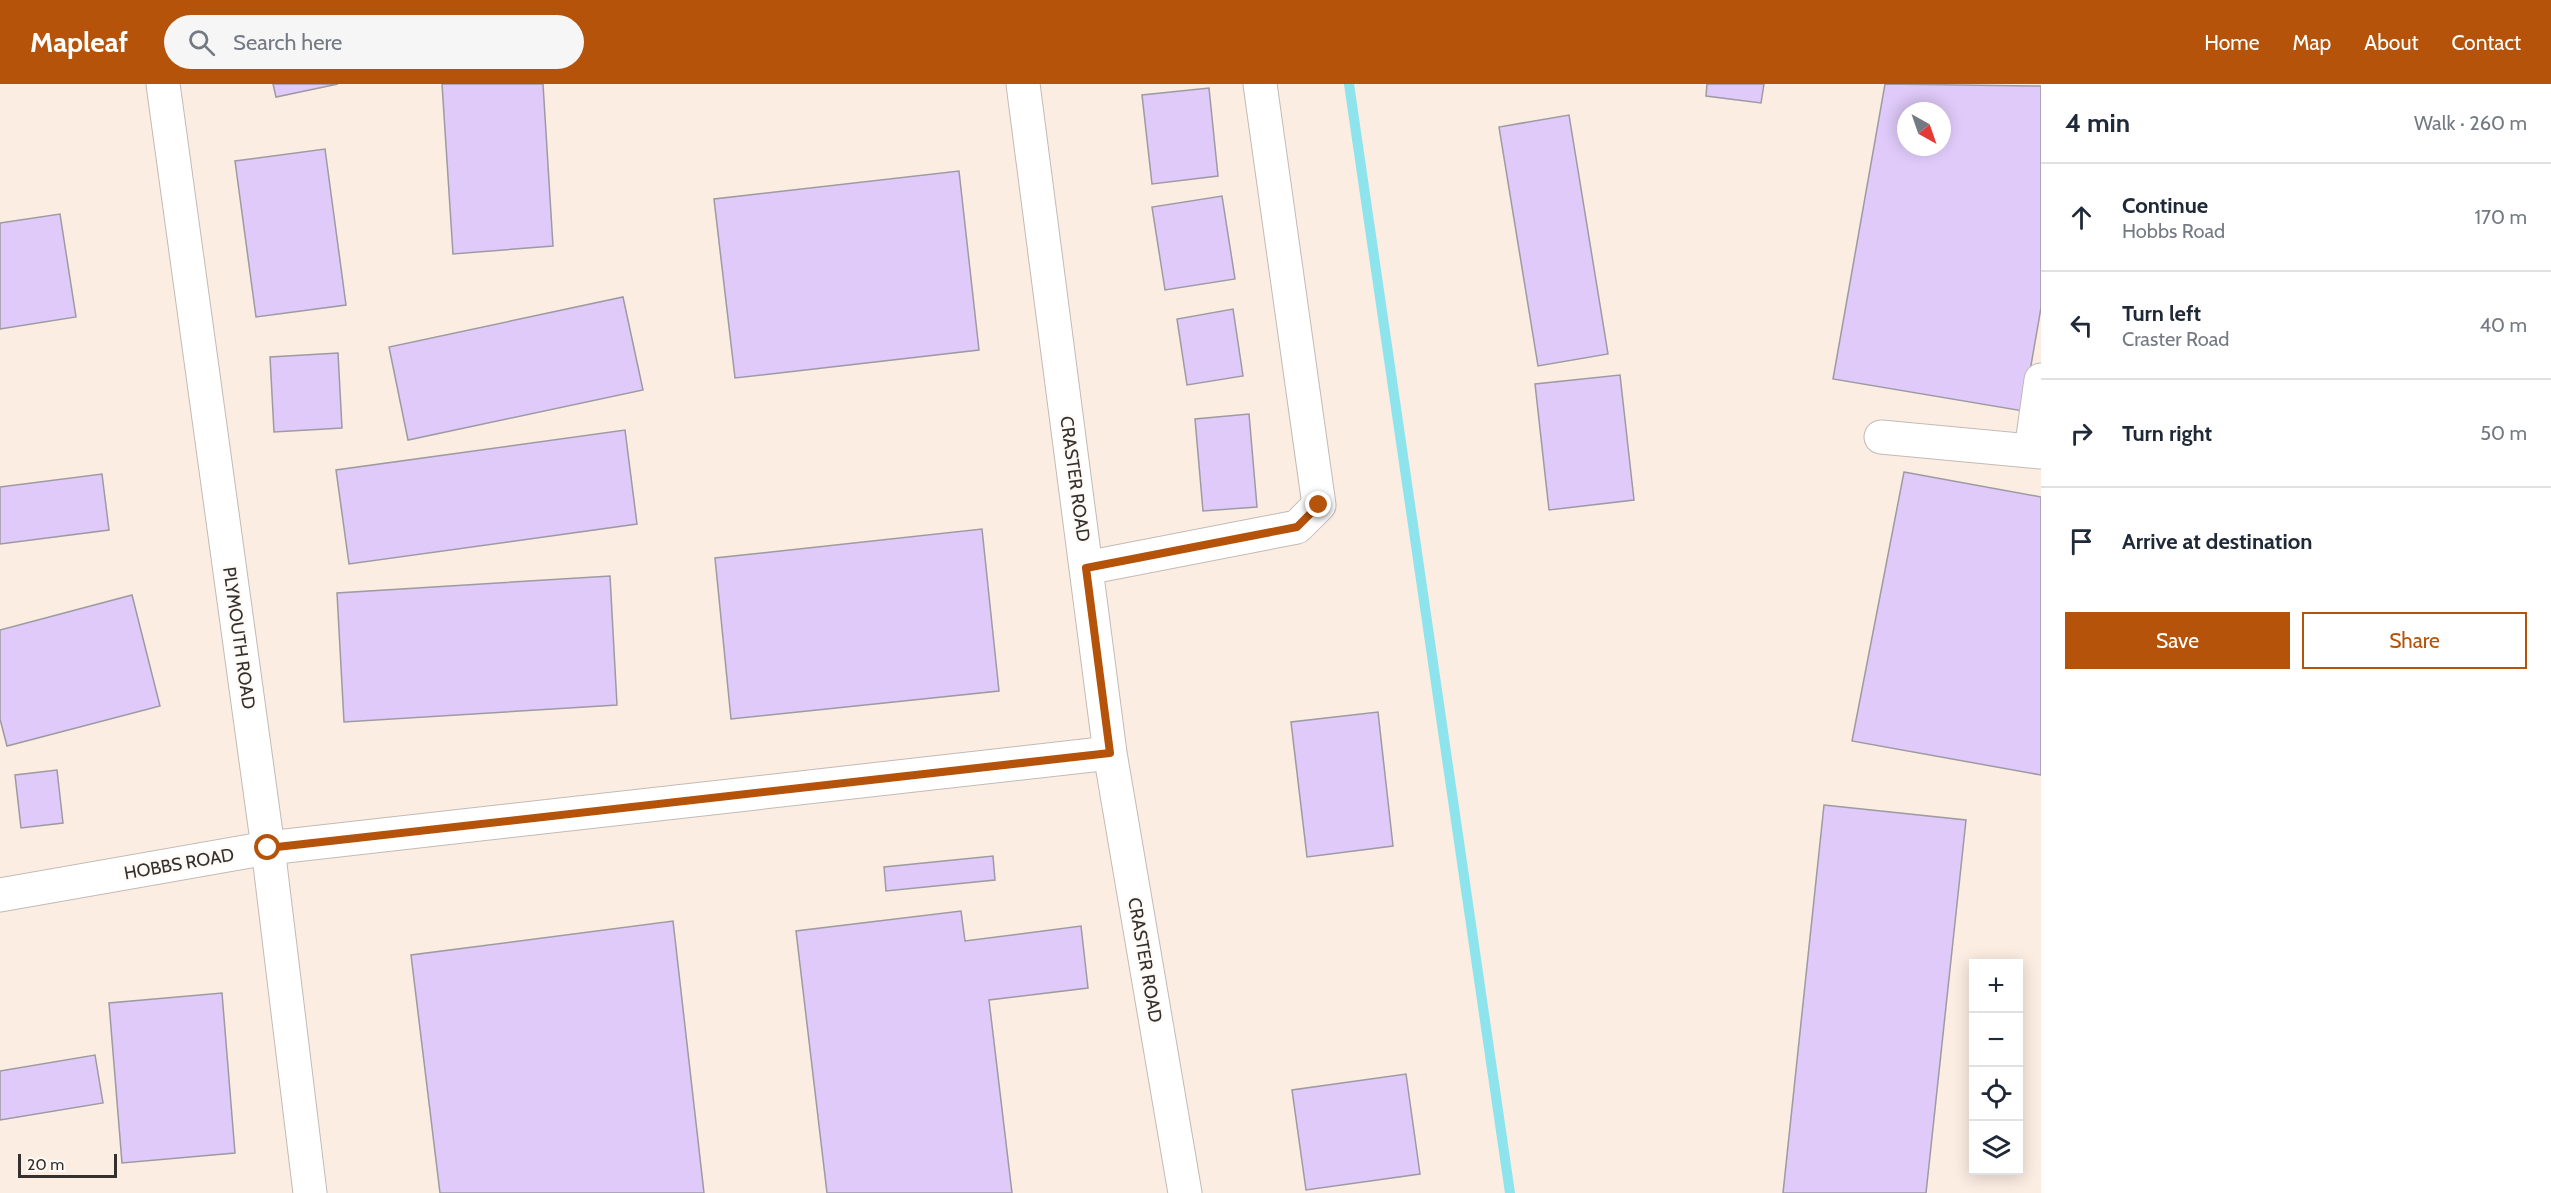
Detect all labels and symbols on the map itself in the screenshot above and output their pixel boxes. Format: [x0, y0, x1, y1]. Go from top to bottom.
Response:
north arrow [1897, 102, 1951, 156]
street label: CRASTER ROAD [1055, 415, 1095, 543]
route end [1305, 491, 1331, 517]
street label: PLYMOUTH ROAD [218, 565, 260, 711]
route start [254, 834, 280, 860]
street label: HOBBS ROAD [122, 844, 236, 884]
street label: CRASTER ROAD [1123, 896, 1167, 1024]
scale bar [18, 1151, 117, 1178]

